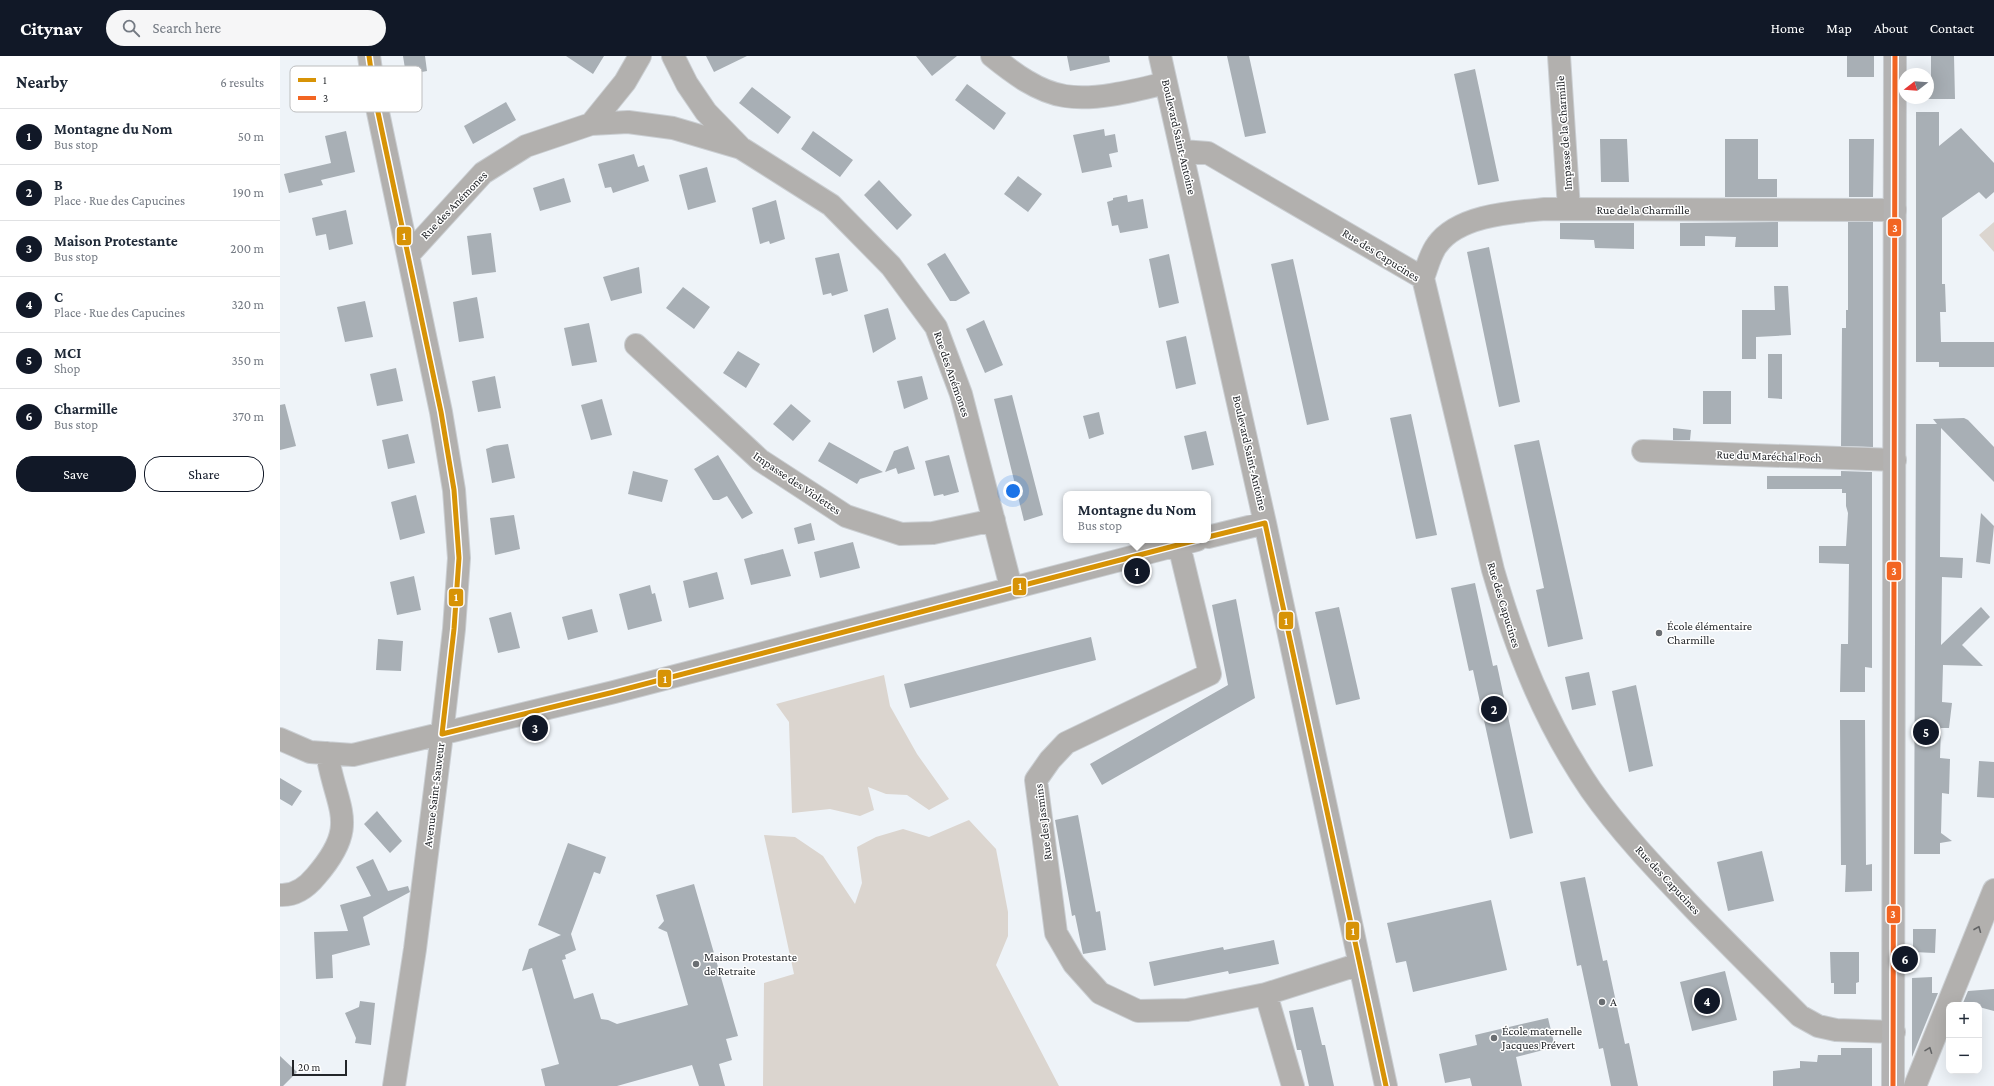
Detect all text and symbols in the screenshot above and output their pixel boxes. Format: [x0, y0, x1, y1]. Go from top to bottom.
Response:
search box [106, 10, 386, 46]
icon: search [120, 17, 142, 39]
text: Citynav [20, 18, 82, 39]
text: Search here [152, 20, 221, 36]
text: Home [1771, 20, 1804, 36]
text: Map [1826, 20, 1852, 36]
text: About [1874, 20, 1908, 36]
text: Contact [1930, 20, 1974, 36]
legend [290, 66, 422, 112]
north arrow [1898, 68, 1934, 104]
text: Nearby [16, 73, 68, 92]
text: 1 [323, 74, 327, 86]
text: 6 results [220, 75, 264, 90]
street label: Impasse de la Charmille [1553, 75, 1575, 191]
street label: Boulevard Saint-Antoine [1159, 78, 1199, 196]
text: 3 [323, 92, 328, 104]
text: Montagne du Nom [54, 121, 172, 137]
text: 1 [27, 129, 31, 144]
text: 50 m [238, 129, 264, 144]
text: Bus stop [54, 137, 98, 152]
street label: Rue des Anémones [418, 168, 490, 242]
text: B [54, 177, 63, 193]
text: 2 [26, 185, 32, 200]
text: 190 m [233, 185, 264, 200]
text: Place · Rue des Capucines [54, 193, 185, 208]
street label: Rue de la Charmille [1597, 203, 1689, 217]
line badge: 3 [1887, 218, 1902, 237]
text: 3 [1892, 222, 1898, 234]
line badge: 1 [396, 226, 412, 246]
street label: Rue des Capucines [1340, 226, 1423, 285]
text: 1 [402, 230, 406, 242]
text: Maison Protestante [54, 233, 178, 249]
text: 3 [26, 241, 32, 256]
text: 200 m [230, 241, 264, 256]
text: Bus stop [54, 249, 98, 264]
text: C [54, 289, 63, 305]
text: 4 [25, 297, 33, 312]
text: 320 m [231, 297, 264, 312]
text: Place · Rue des Capucines [54, 305, 185, 320]
street label: Rue des Anémones [931, 329, 973, 419]
text: MCI [54, 345, 81, 361]
text: 5 [26, 353, 32, 368]
text: 350 m [231, 353, 264, 368]
text: Shop [54, 361, 80, 376]
street label: Boulevard Saint-Antoine [1230, 394, 1270, 512]
text: Charmille [54, 401, 118, 417]
text: 6 [25, 409, 33, 424]
text: 370 m [232, 409, 264, 424]
text: Bus stop [54, 417, 98, 432]
street label: Rue du Maréchal Foch [1716, 447, 1822, 465]
street label: Impasse des Violettes [751, 448, 844, 518]
button: Save [16, 456, 136, 492]
button: Share [144, 456, 264, 492]
your location [1003, 481, 1023, 501]
popup [1063, 491, 1211, 543]
text: Montagne du Nom [1078, 502, 1196, 518]
text: Bus stop [1078, 518, 1122, 533]
pin: 1 [1124, 556, 1150, 586]
street label: Rue des Capucines [1484, 561, 1524, 650]
line badge: 3 [1886, 561, 1902, 581]
text: 3 [1891, 565, 1897, 577]
line badge: 1 [1012, 577, 1027, 596]
text: 1 [1018, 580, 1022, 592]
line badge: 1 [448, 588, 464, 607]
text: 1 [454, 591, 458, 603]
line badge: 1 [1278, 611, 1294, 630]
text: 1 [1284, 615, 1288, 627]
place label: École élémentaire Charmille [1667, 619, 1752, 647]
marker: École élémentaire Charmille [1654, 628, 1664, 638]
line badge: 1 [657, 669, 672, 688]
text: 1 [663, 673, 667, 685]
pin: 2 [1481, 694, 1507, 724]
pin: 3 [522, 713, 548, 743]
pin: 5 [1913, 717, 1939, 747]
street label: Avenue Saint-Sauveur [421, 741, 447, 848]
street label: Rue des Jasmins [1031, 783, 1055, 861]
street label: Rue des Capucines [1633, 843, 1704, 917]
line badge: 3 [1886, 905, 1901, 924]
text: 3 [1890, 908, 1896, 920]
line badge: 1 [1345, 921, 1360, 941]
text: 1 [1351, 925, 1355, 937]
one-way arrow [1973, 926, 1981, 934]
pin: 6 [1892, 944, 1918, 974]
place label: Maison Protestante de Retraite [704, 950, 797, 978]
marker: Maison Protestante de Retraite [691, 959, 701, 969]
pin: 4 [1694, 986, 1720, 1016]
place label: A [1610, 995, 1617, 1009]
marker: A [1597, 997, 1607, 1007]
map controls [1946, 1002, 1982, 1074]
button: + [1946, 1002, 1982, 1038]
place label: École maternelle Jacques Prévert [1501, 1024, 1582, 1052]
marker: École maternelle Jacques Prévert [1489, 1033, 1499, 1043]
button: − [1946, 1038, 1982, 1074]
one-way arrow [1924, 1046, 1932, 1053]
scale bar [292, 1058, 347, 1077]
text: 20 m [298, 1061, 320, 1073]

